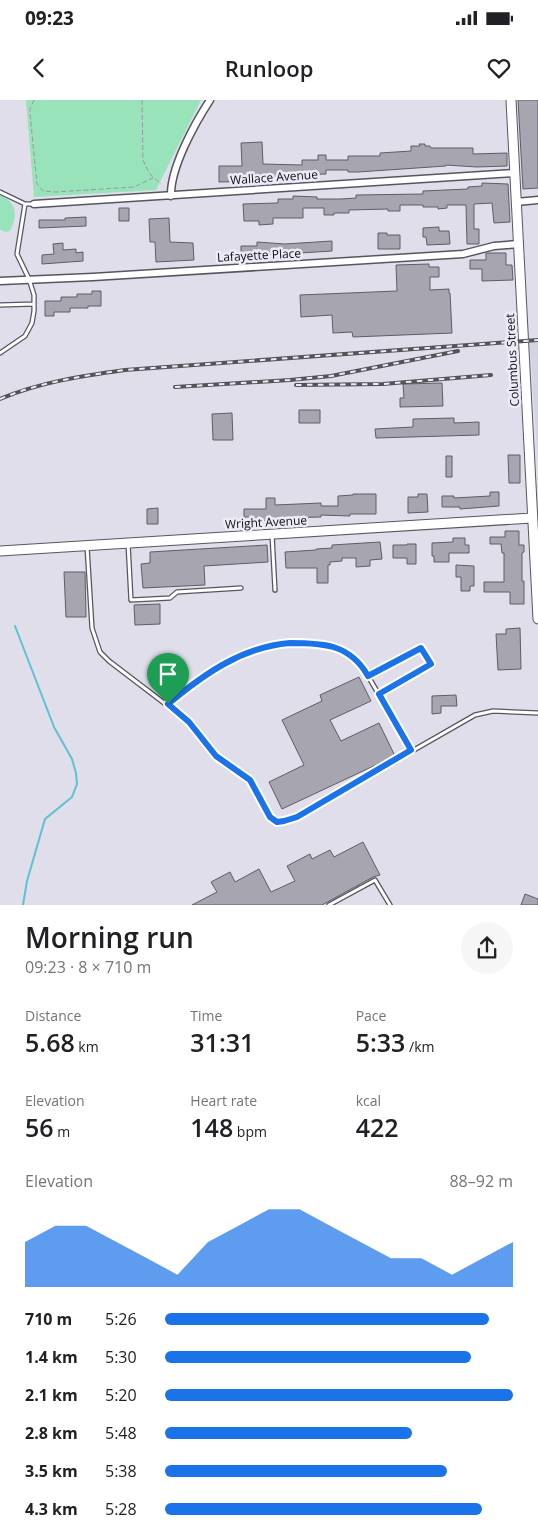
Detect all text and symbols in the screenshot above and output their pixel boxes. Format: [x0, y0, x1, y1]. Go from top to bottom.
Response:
text: 09:23 [25, 5, 74, 31]
text: Runloop [225, 53, 313, 83]
icon: back [25, 54, 53, 82]
icon: heart [485, 54, 513, 82]
street label: Wallace Avenue [230, 165, 319, 189]
street label: Lafayette Place [217, 244, 302, 266]
street label: Columbus Street [501, 313, 523, 407]
street label: Wright Avenue [225, 511, 308, 533]
pin [147, 653, 189, 704]
icon: arrive [154, 660, 182, 688]
text: Morning run [25, 918, 194, 956]
button: share [461, 922, 513, 974]
text: 09:23 · 8 × 710 m [25, 956, 151, 978]
text: Distance [25, 1006, 81, 1025]
text: Time [190, 1006, 222, 1025]
text: Pace [356, 1006, 386, 1025]
text: 5.68 [25, 1025, 75, 1059]
text: 31:31 [190, 1025, 254, 1059]
text: 5:33 [356, 1025, 405, 1059]
text: km [75, 1037, 99, 1056]
text: /km [405, 1037, 434, 1056]
text: Elevation [25, 1091, 84, 1110]
text: Heart rate [190, 1091, 257, 1110]
text: kcal [356, 1091, 381, 1110]
text: 56 [25, 1110, 54, 1144]
text: 148 [190, 1110, 233, 1144]
text: 422 [356, 1110, 399, 1144]
text: m [54, 1122, 70, 1141]
text: bpm [233, 1122, 267, 1141]
text: Elevation [25, 1170, 93, 1192]
text: 88–92 m [449, 1170, 513, 1192]
text: 710 m [25, 1308, 72, 1330]
text: 5:26 [105, 1308, 137, 1330]
text: 1.4 km [25, 1346, 78, 1368]
text: 5:30 [105, 1346, 137, 1368]
text: 2.1 km [25, 1384, 78, 1406]
text: 5:20 [105, 1384, 137, 1406]
text: 2.8 km [25, 1422, 78, 1444]
text: 5:48 [105, 1422, 137, 1444]
text: 3.5 km [25, 1460, 78, 1482]
text: 5:38 [105, 1460, 137, 1482]
text: 4.3 km [25, 1498, 78, 1520]
text: 5:28 [105, 1498, 137, 1520]

